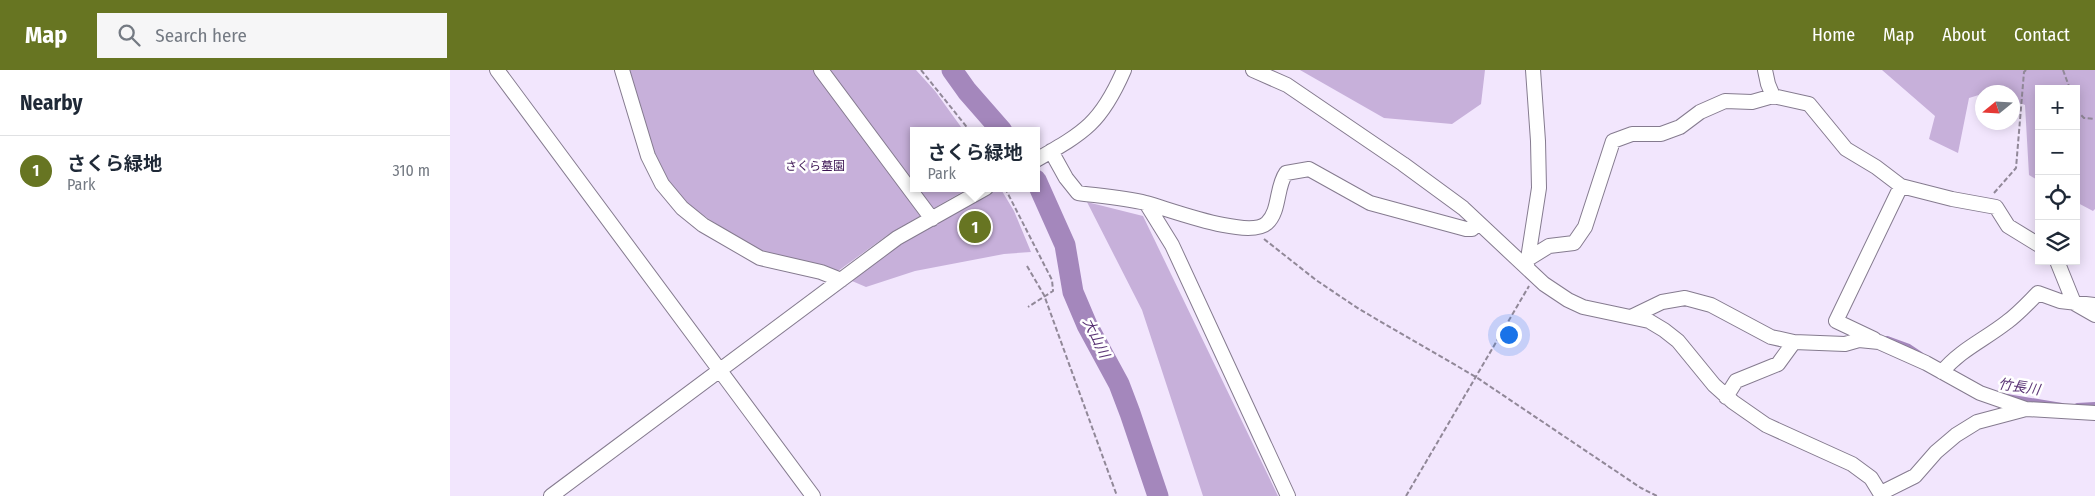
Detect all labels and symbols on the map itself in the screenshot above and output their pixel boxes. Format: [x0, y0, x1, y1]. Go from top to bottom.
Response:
north arrow [1975, 85, 2020, 130]
park label: さくら墓園 [785, 159, 845, 173]
pin: 1 [959, 208, 991, 246]
water label: 大山川 [1079, 315, 1114, 362]
your location [1496, 322, 1522, 348]
water label: 竹長川 [1997, 375, 2043, 399]

